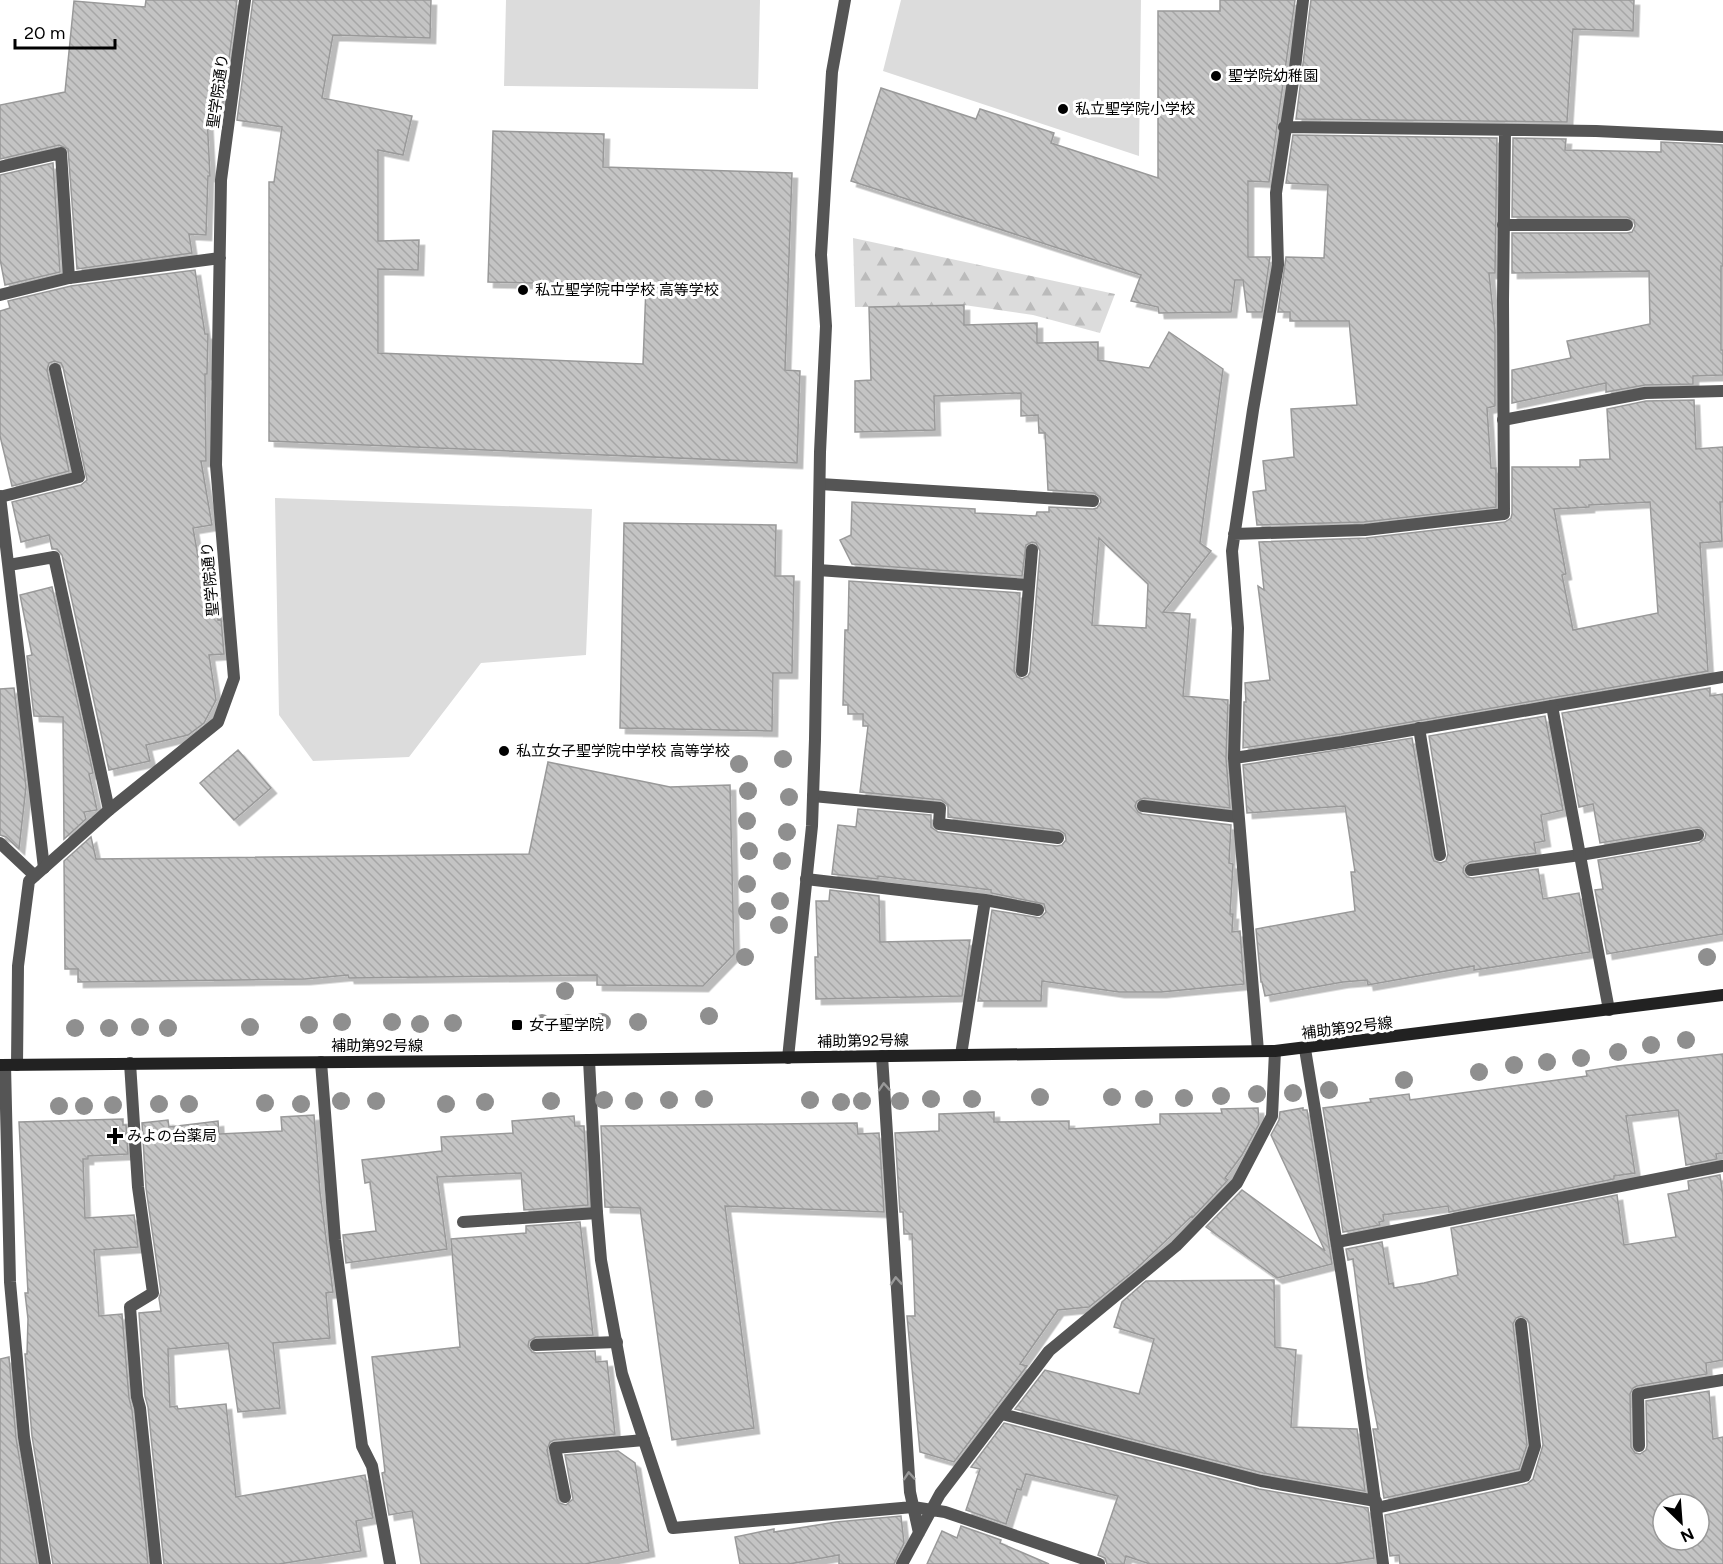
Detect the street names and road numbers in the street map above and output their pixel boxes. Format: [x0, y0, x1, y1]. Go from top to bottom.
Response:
street label: 聖学院通り [204, 53, 232, 129]
street label: 聖学院通り [198, 541, 222, 617]
street label: 補助第92号線 [1300, 1013, 1394, 1043]
street label: 補助第92号線 [817, 1031, 909, 1051]
street label: 補助第92号線 [331, 1037, 423, 1055]

